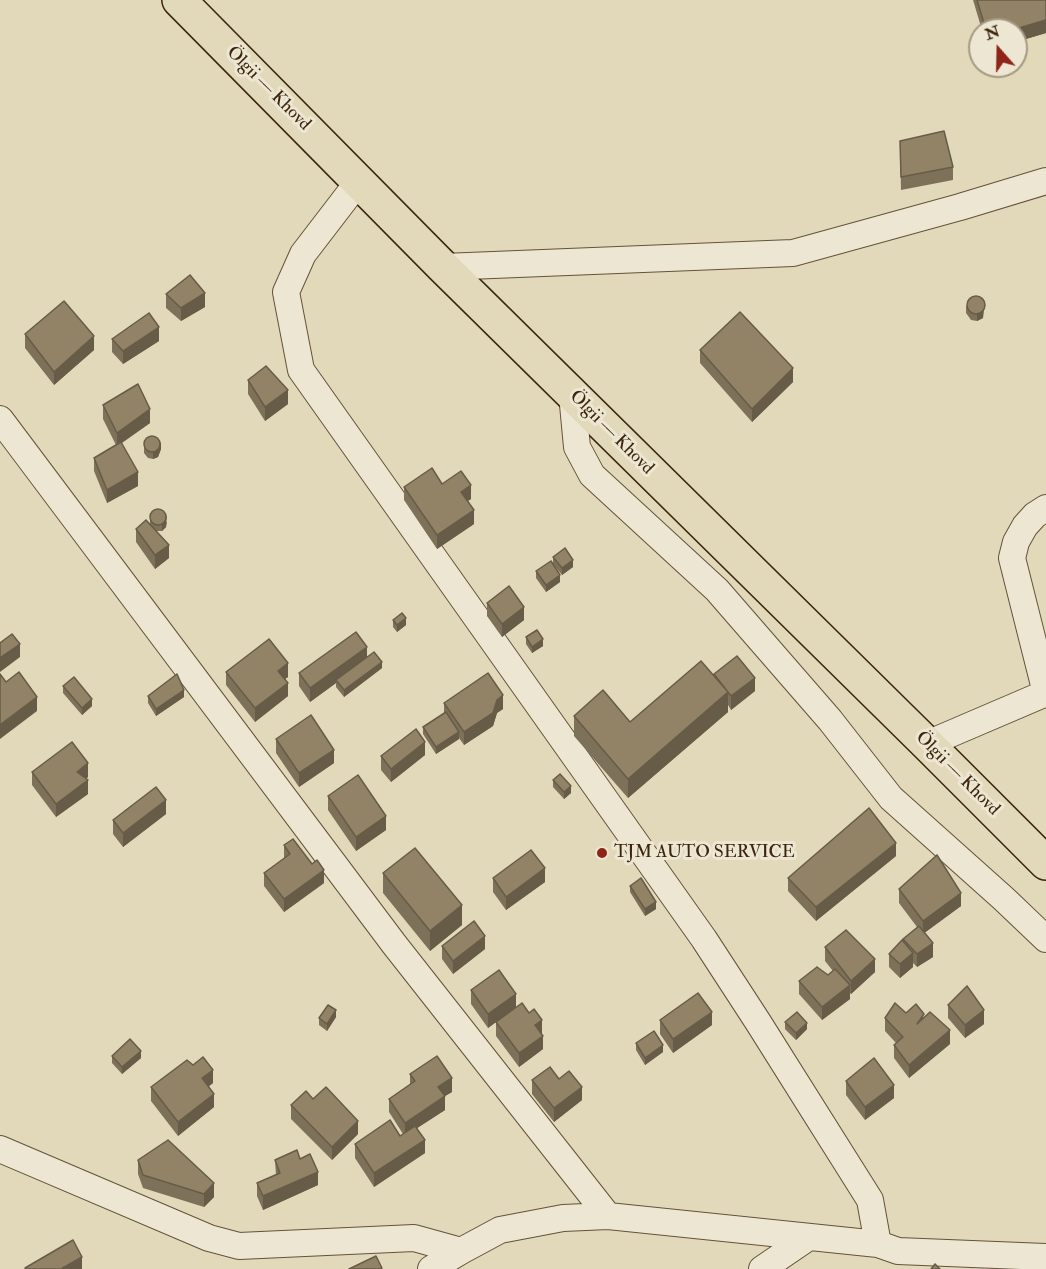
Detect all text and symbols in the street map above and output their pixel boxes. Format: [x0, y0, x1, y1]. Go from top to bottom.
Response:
north arrow [968, 18, 1028, 78]
text: N [982, 21, 1003, 45]
street label: Ölgii — Khovd [221, 42, 315, 136]
street label: Ölgii — Khovd [564, 386, 658, 480]
street label: Ölgii — Khovd [910, 727, 1004, 821]
place label: TJM AUTO SERVICE [614, 842, 795, 864]
marker: TJM AUTO SERVICE [595, 846, 609, 860]

